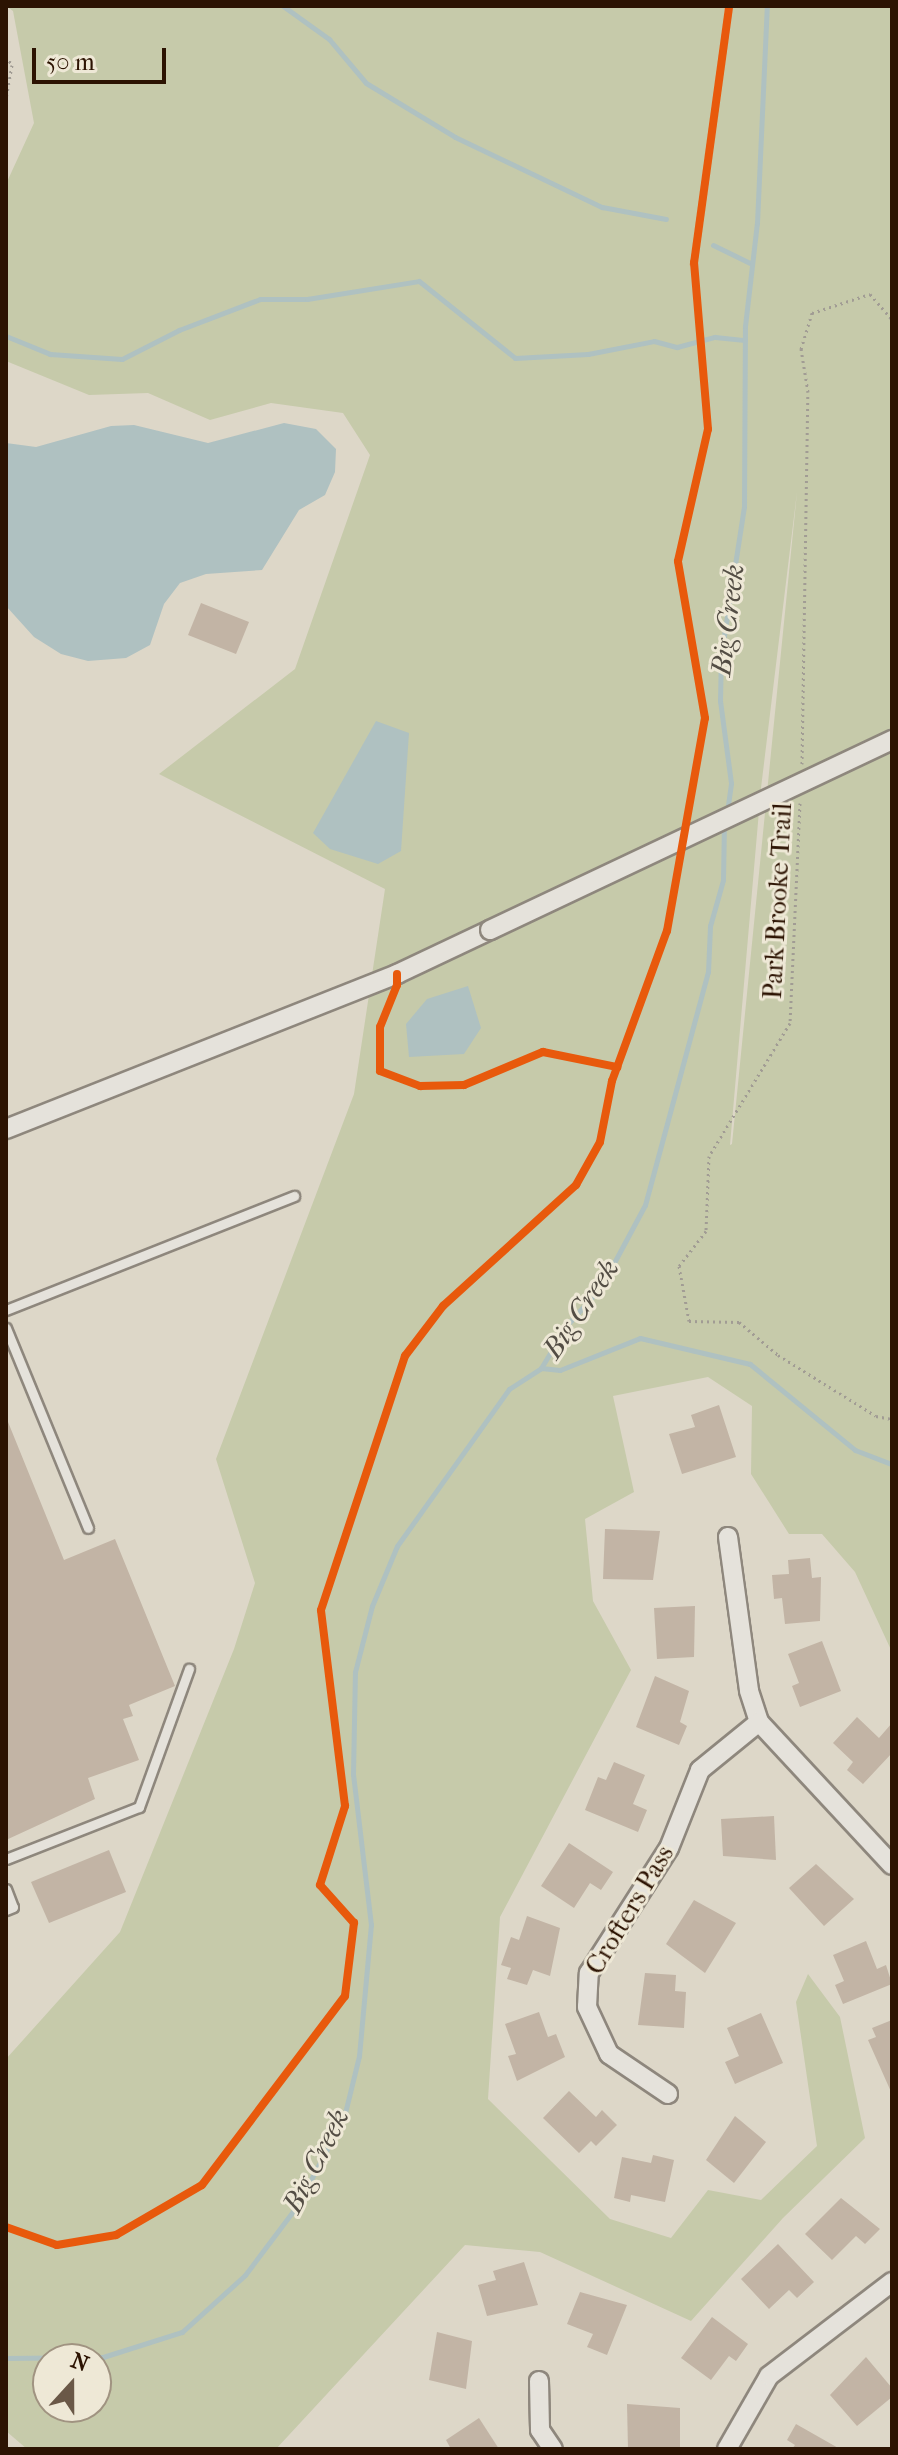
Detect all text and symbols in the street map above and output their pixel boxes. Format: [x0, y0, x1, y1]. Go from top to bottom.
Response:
scale bar [36, 32, 170, 82]
text: 50 m [46, 48, 95, 76]
water label: Big Creek [704, 562, 752, 678]
street label: Park Brooke Trail [757, 802, 799, 1000]
water label: Big Creek [536, 1253, 626, 1365]
street label: Crofters Pass [579, 1840, 681, 1980]
water label: Big Creek [276, 2103, 356, 2219]
north arrow [32, 2343, 112, 2423]
text: N [67, 2347, 92, 2378]

